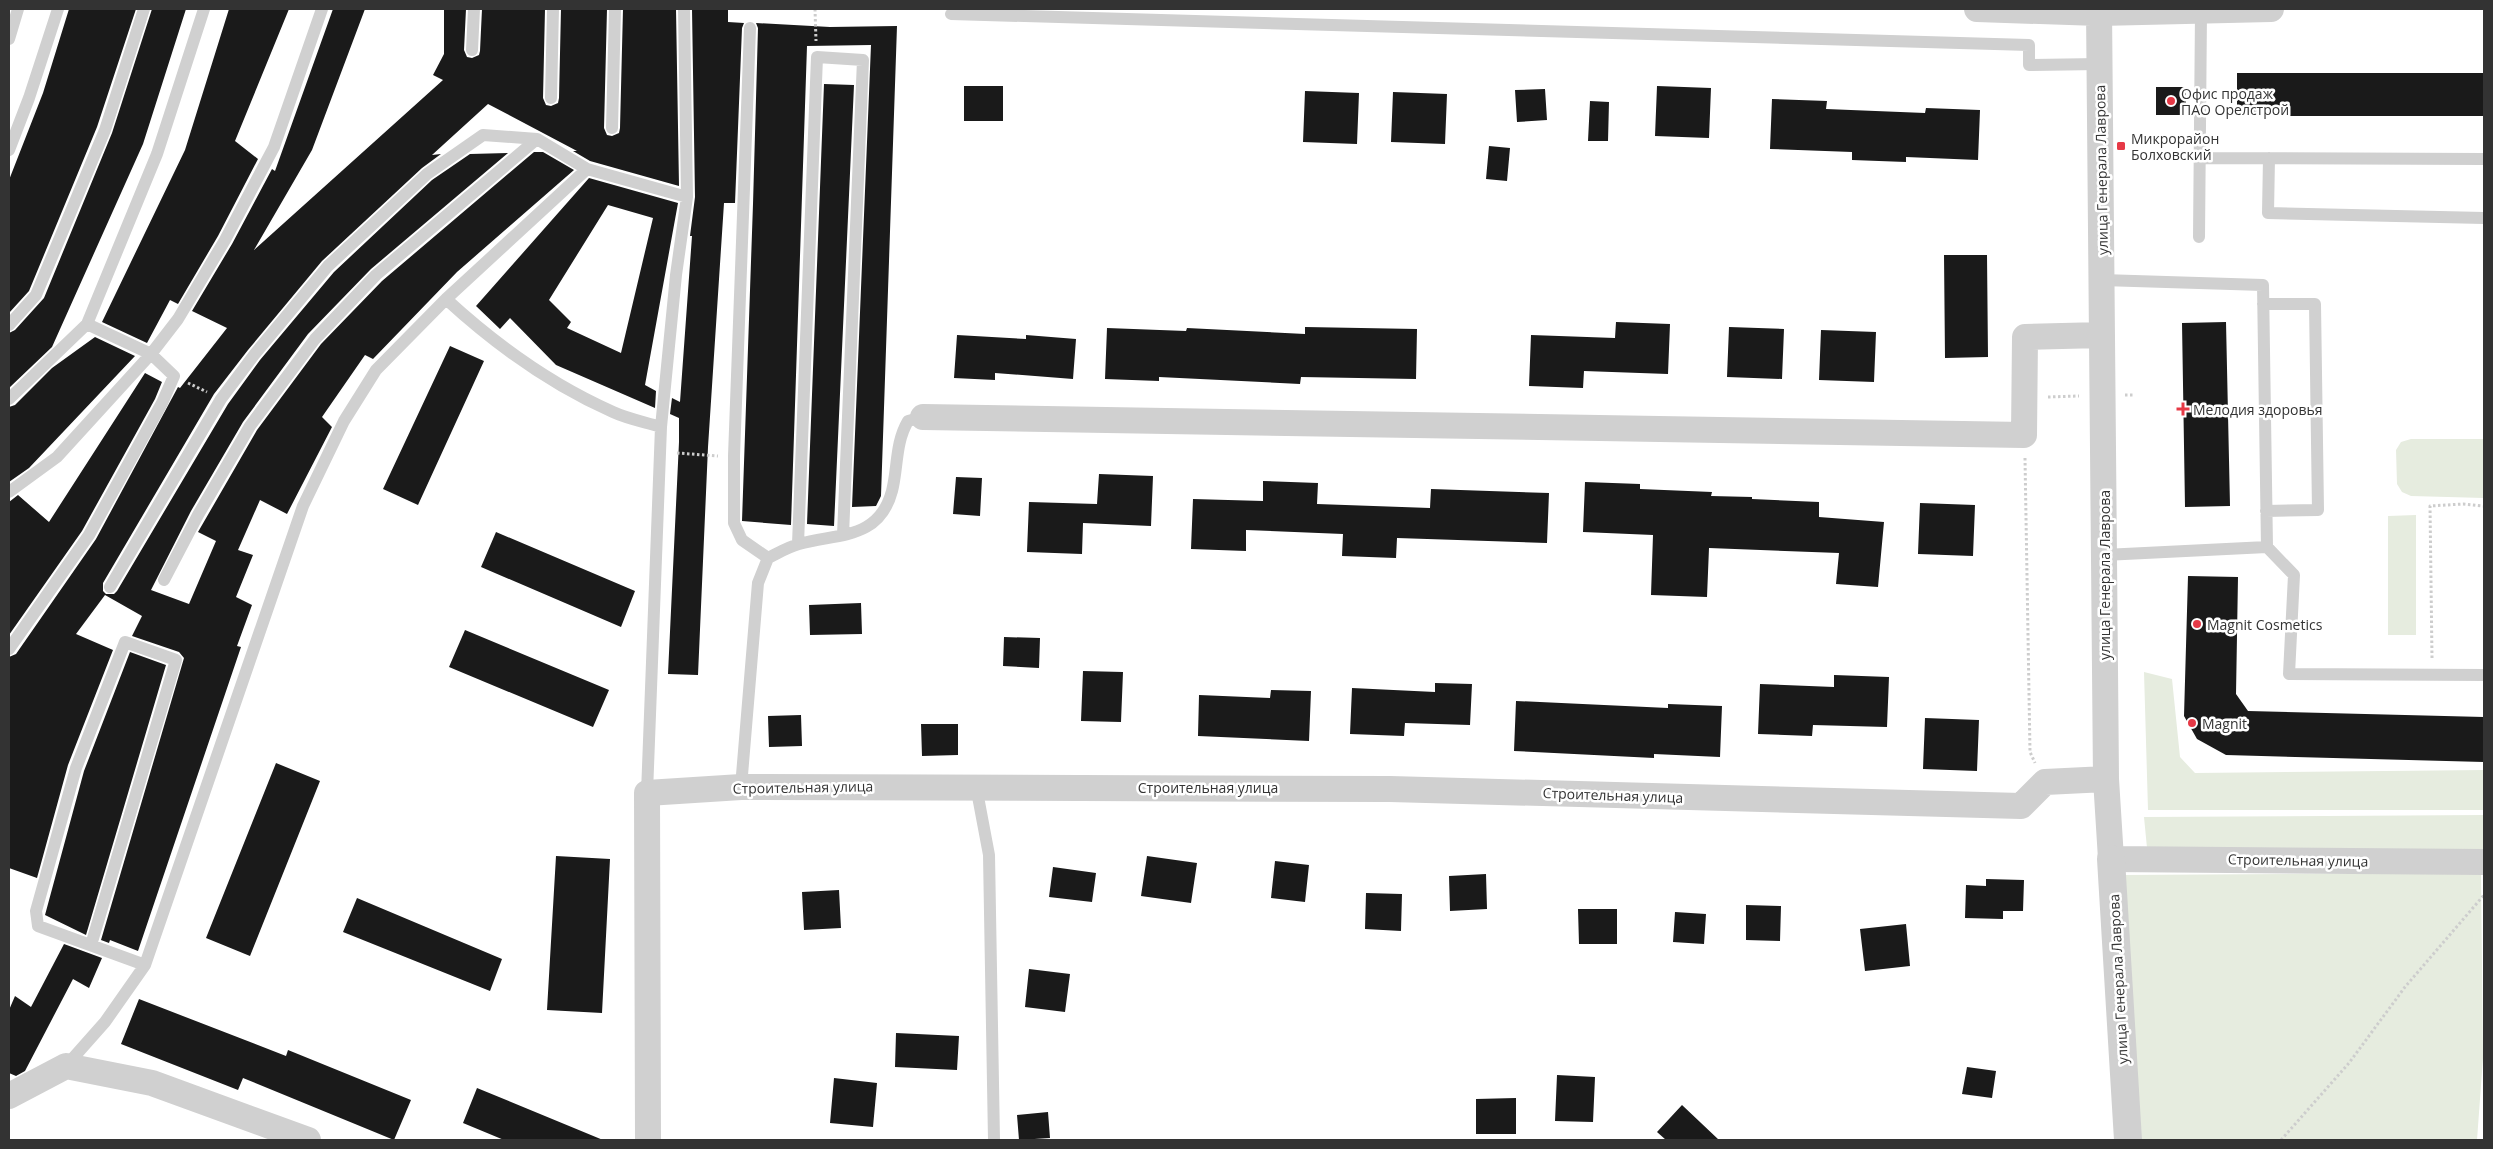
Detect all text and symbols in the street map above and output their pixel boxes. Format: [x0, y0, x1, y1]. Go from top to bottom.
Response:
place label: Офис продаж ПАО Орелстрой [2181, 84, 2289, 119]
street label: улица Генерала Лаврова [2090, 85, 2112, 255]
marker: Офис продаж ПАО Орелстрой [2165, 95, 2177, 107]
place label: Микрорайон Болховский [2131, 129, 2219, 164]
marker: Микрорайон Болховский [2115, 140, 2127, 152]
place label: Мелодия здоровья [2193, 400, 2323, 419]
marker: Мелодия здоровья [2177, 403, 2189, 415]
street label: улица Генерала Лаврова [2095, 490, 2114, 660]
place label: Magnit Cosmetics [2207, 615, 2323, 634]
marker: Magnit Cosmetics [2191, 618, 2203, 630]
place label: Magnit [2202, 714, 2247, 733]
marker: Magnit [2186, 717, 2198, 729]
street label: Строительная улица [733, 776, 873, 798]
street label: Строительная улица [1138, 778, 1278, 797]
street label: Строительная улица [1542, 783, 1684, 807]
street label: Строительная улица [2228, 849, 2368, 871]
street label: улица Генерала Лаврова [2104, 894, 2132, 1064]

